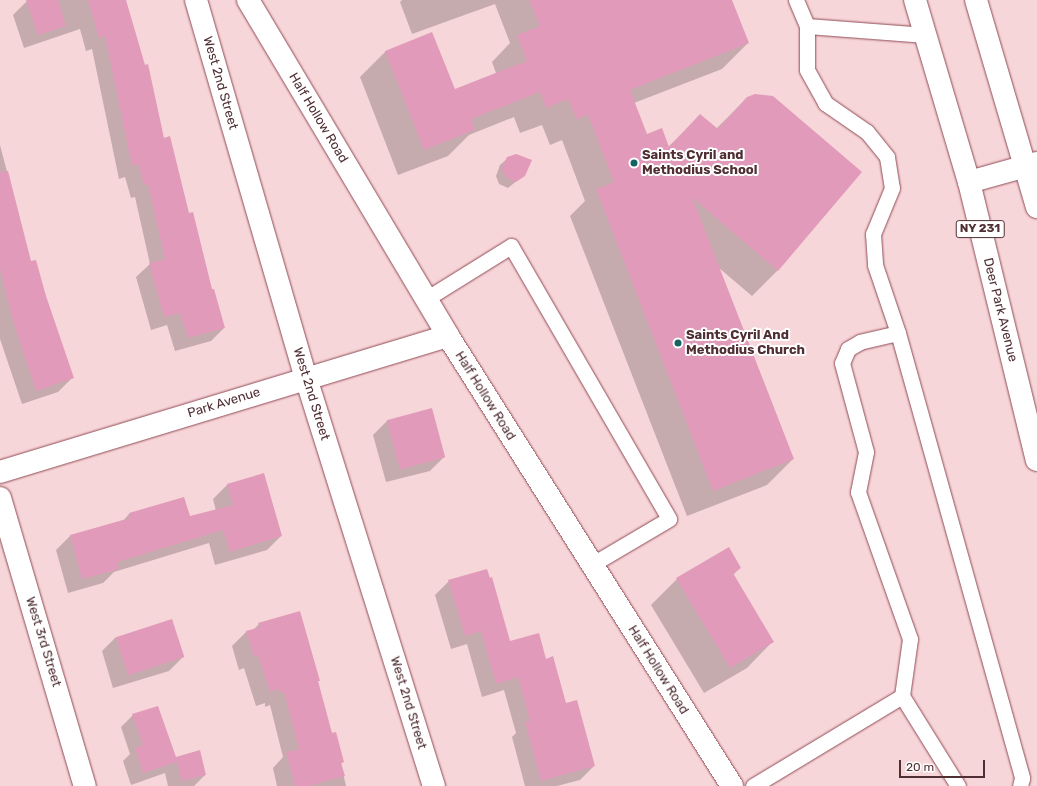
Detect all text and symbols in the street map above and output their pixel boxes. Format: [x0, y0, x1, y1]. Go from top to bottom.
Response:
street label: West 2nd Street [199, 35, 241, 131]
street label: Half Hollow Road [285, 70, 351, 166]
place label: Saints Cyril and Methodius School [642, 148, 757, 179]
marker: Saints Cyril and Methodius School [629, 158, 639, 168]
road number: NY 231 [955, 219, 1005, 239]
street label: Deer Park Avenue [979, 256, 1021, 364]
place label: Saints Cyril And Methodius Church [686, 328, 805, 359]
marker: Saints Cyril And Methodius Church [673, 338, 683, 348]
street label: West 2nd Street [289, 346, 333, 442]
street label: Half Hollow Road [451, 348, 519, 444]
street label: Park Avenue [185, 384, 263, 422]
street label: West 3rd Street [22, 595, 64, 689]
street label: Half Hollow Road [624, 622, 692, 718]
street label: West 2nd Street [386, 655, 430, 751]
scale bar [901, 752, 987, 778]
text: 20 m [906, 760, 934, 774]

